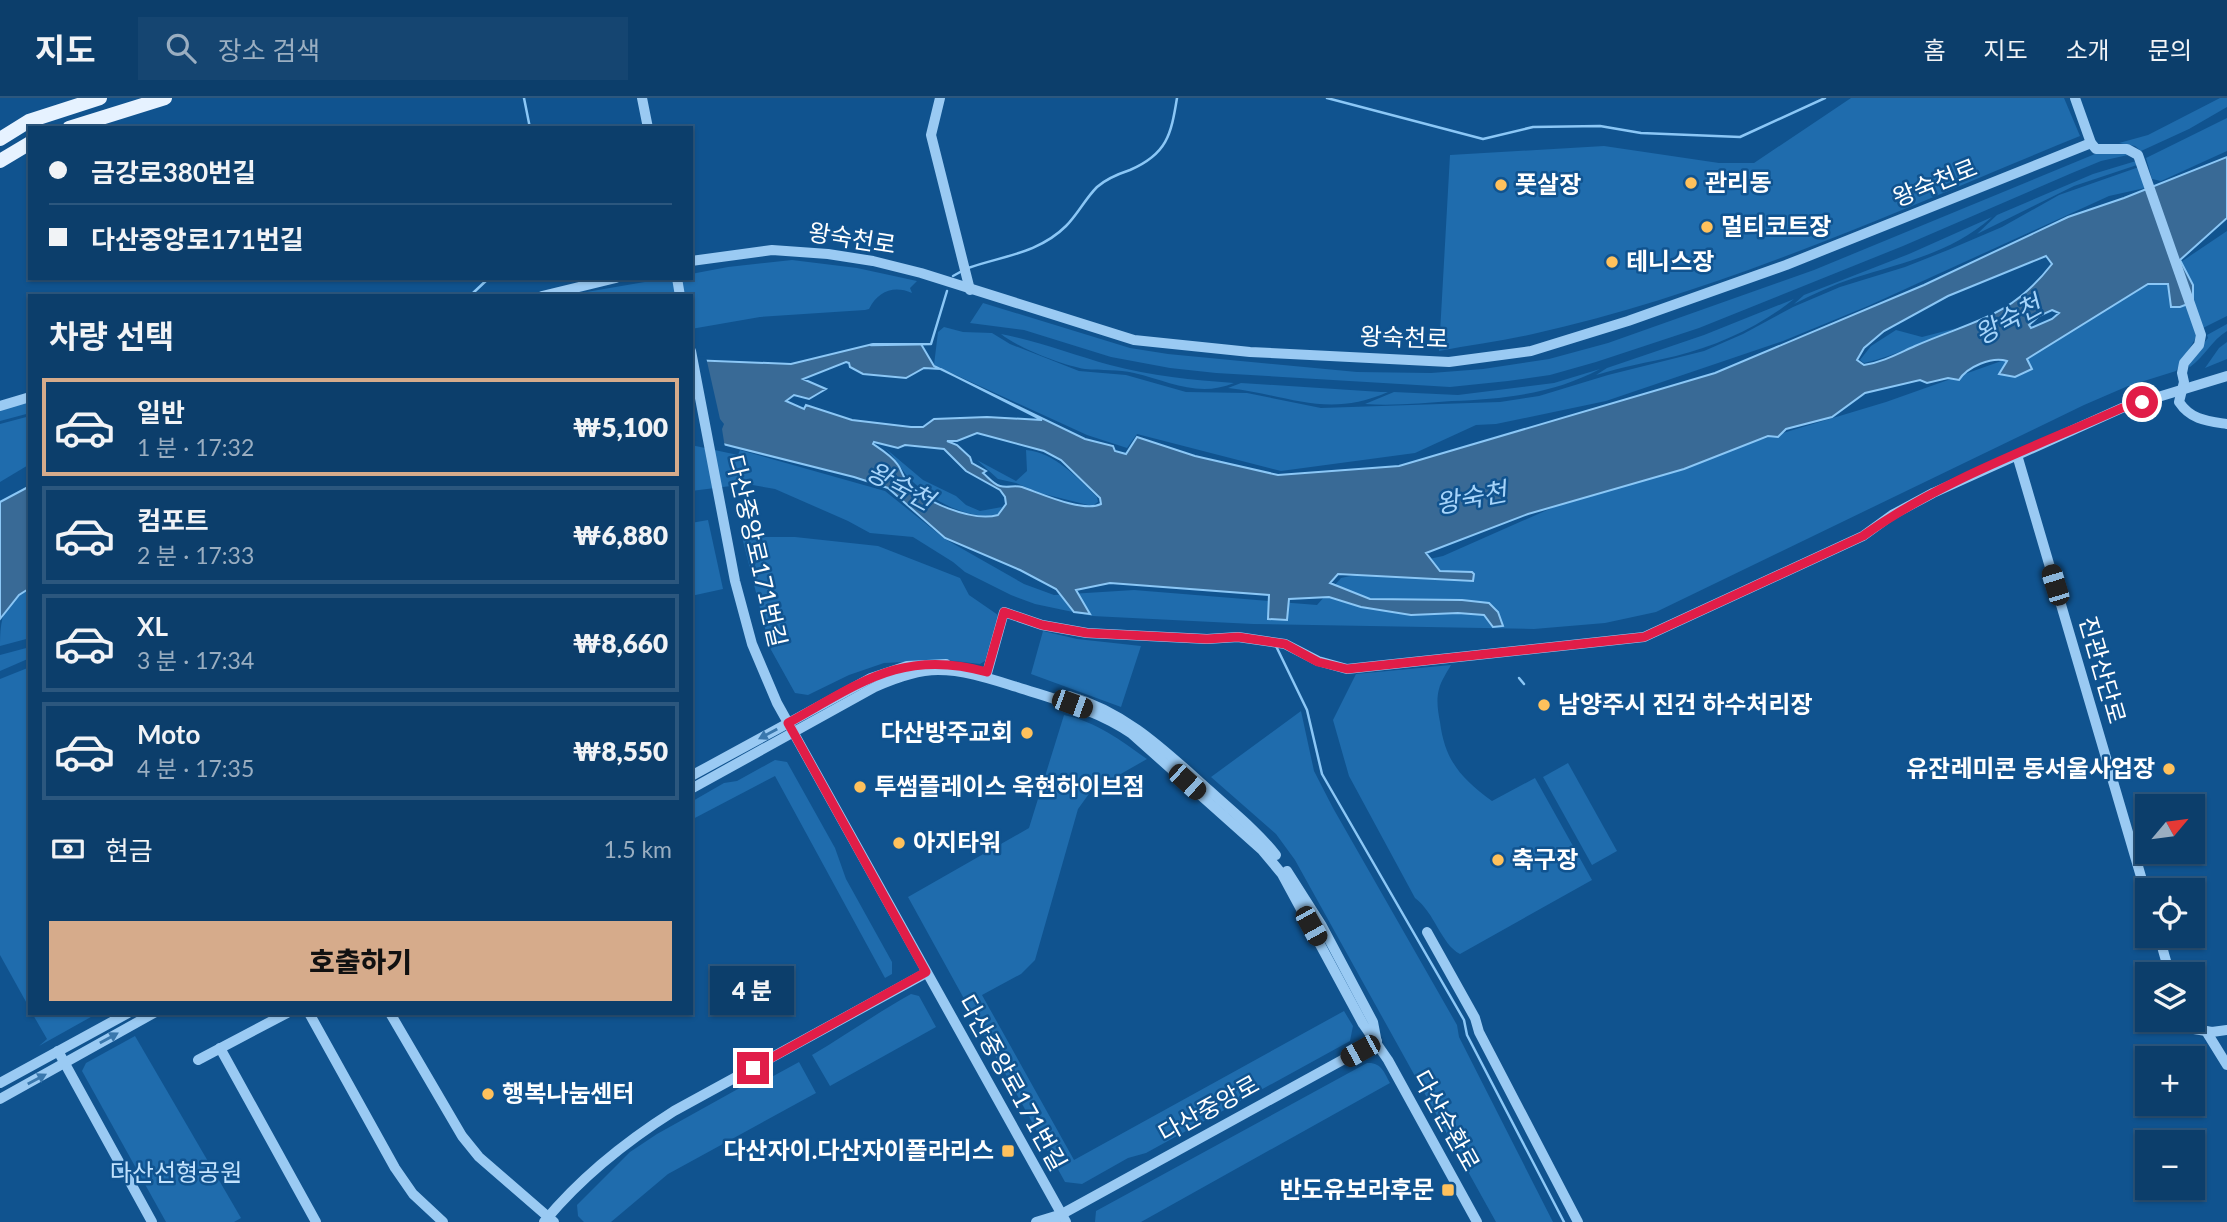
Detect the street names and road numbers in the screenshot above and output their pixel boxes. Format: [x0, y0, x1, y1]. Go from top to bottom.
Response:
street label: 왕숙천로 [1888, 152, 1981, 212]
street label: 왕숙천로 [806, 216, 898, 259]
street label: 왕숙천로 [1359, 320, 1449, 353]
street label: 다산중앙로171번길 [721, 452, 794, 650]
street label: 진관산단로 [2074, 613, 2133, 727]
street label: 다산중앙로171번길 [953, 989, 1074, 1175]
street label: 다산순환로 [1408, 1065, 1487, 1176]
street label: 다산중앙로 [1153, 1068, 1264, 1147]

